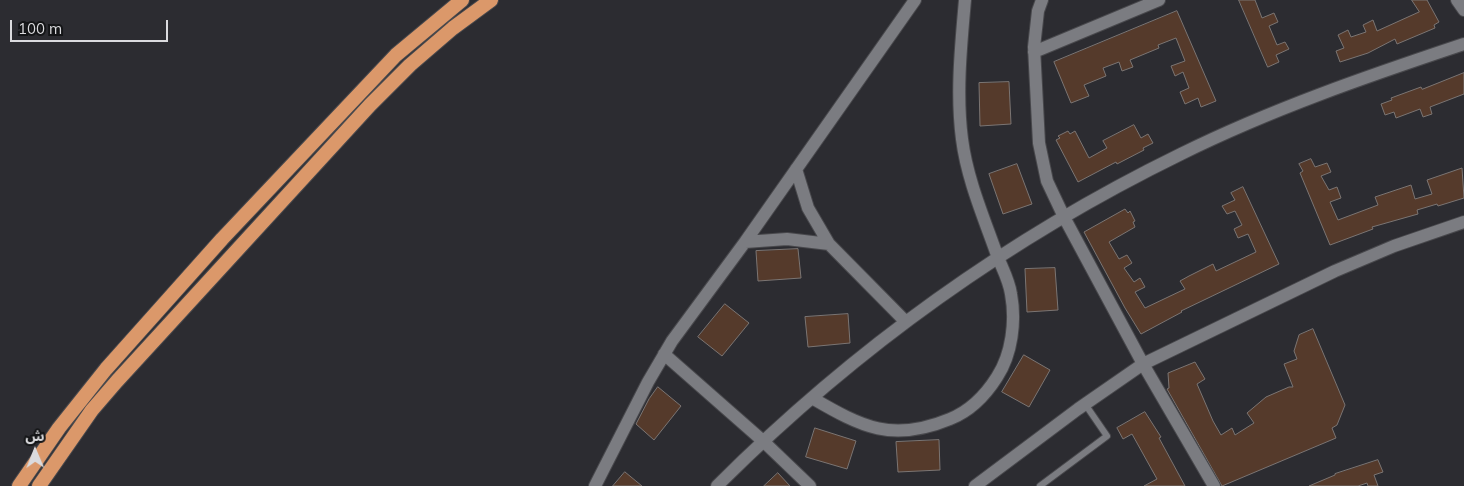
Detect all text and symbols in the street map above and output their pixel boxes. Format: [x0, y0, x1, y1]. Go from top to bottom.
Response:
scale bar [12, 10, 170, 42]
text: 100 m [18, 19, 62, 38]
north arrow [10, 426, 60, 476]
text: ش [25, 427, 44, 445]

